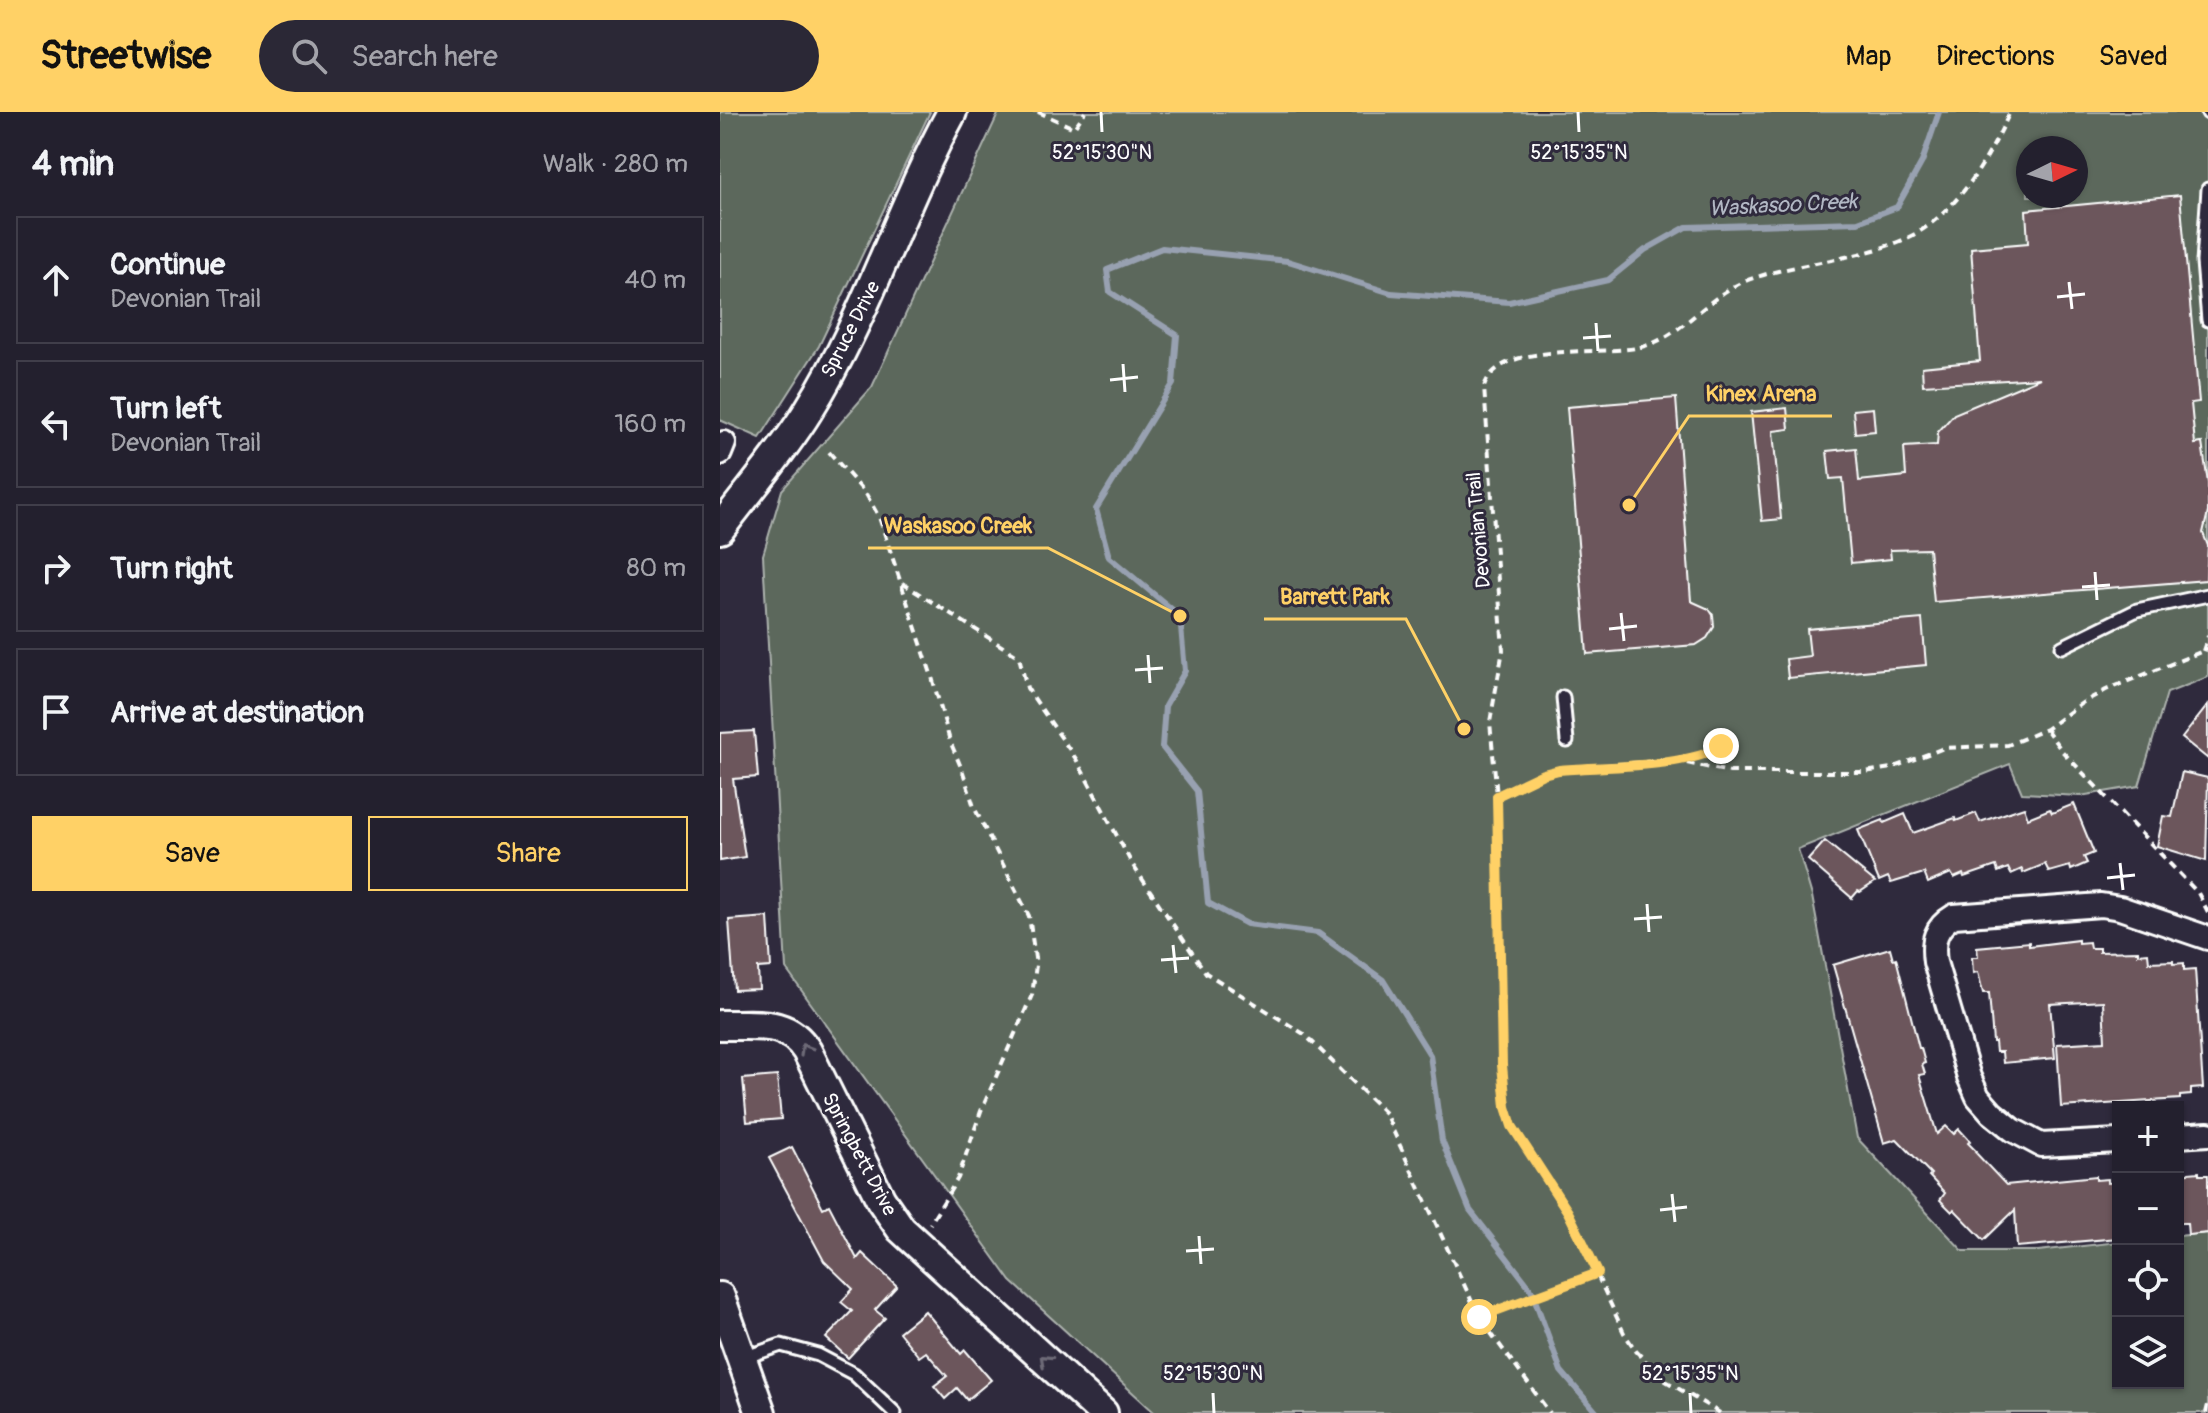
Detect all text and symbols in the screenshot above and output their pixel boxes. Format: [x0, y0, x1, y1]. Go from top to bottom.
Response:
search box [259, 20, 819, 92]
text: Streetwise [40, 32, 211, 80]
icon: search [287, 34, 331, 78]
text: Search here [351, 38, 498, 75]
text: Map [1845, 39, 1892, 74]
text: Directions [1936, 39, 2055, 74]
text: Saved [2099, 39, 2168, 74]
north arrow [2016, 136, 2088, 208]
text: 52°15'30"N [1052, 140, 1152, 165]
text: 52°15'35"N [1530, 140, 1628, 165]
text: 4 min [32, 143, 114, 186]
text: Walk · 280 m [543, 148, 688, 180]
water label: Waskasoo Creek [1708, 187, 1860, 223]
text: Continue [110, 246, 225, 283]
icon: ahead [34, 258, 78, 302]
text: 40 m [624, 264, 686, 296]
street label: Spruce Drive [815, 276, 886, 382]
text: Devonian Trail [110, 283, 261, 315]
callout: Kinex Arena [1689, 370, 1832, 416]
text: Kinex Arena [1706, 380, 1816, 408]
text: Turn left [110, 390, 221, 427]
icon: left [34, 402, 78, 446]
text: 160 m [614, 408, 686, 440]
text: Devonian Trail [110, 427, 261, 459]
street label: Devonian Trail [1461, 471, 1496, 589]
callout: Waskasoo Creek [868, 502, 1048, 548]
text: Waskasoo Creek [884, 512, 1033, 540]
icon: right [34, 546, 78, 590]
text: Turn right [110, 550, 233, 587]
text: 80 m [626, 552, 686, 584]
callout: Barrett Park [1264, 573, 1406, 619]
text: Barrett Park [1280, 583, 1391, 611]
icon: arrive [34, 690, 78, 734]
text: Arrive at destination [110, 694, 364, 731]
route end [1703, 728, 1739, 764]
button: Save [32, 816, 352, 891]
button: Share [368, 816, 688, 891]
one-way arrow [799, 1043, 814, 1057]
street label: Springbett Drive [817, 1088, 903, 1220]
map controls [2112, 1101, 2184, 1389]
button: + [2112, 1101, 2184, 1173]
button: − [2112, 1173, 2184, 1245]
button: locate [2112, 1245, 2184, 1317]
route start [1461, 1299, 1497, 1335]
button: layers [2112, 1317, 2184, 1389]
one-way arrow [1040, 1356, 1055, 1370]
text: 52°15'30"N [1163, 1361, 1263, 1386]
text: 52°15'35"N [1641, 1361, 1739, 1386]

